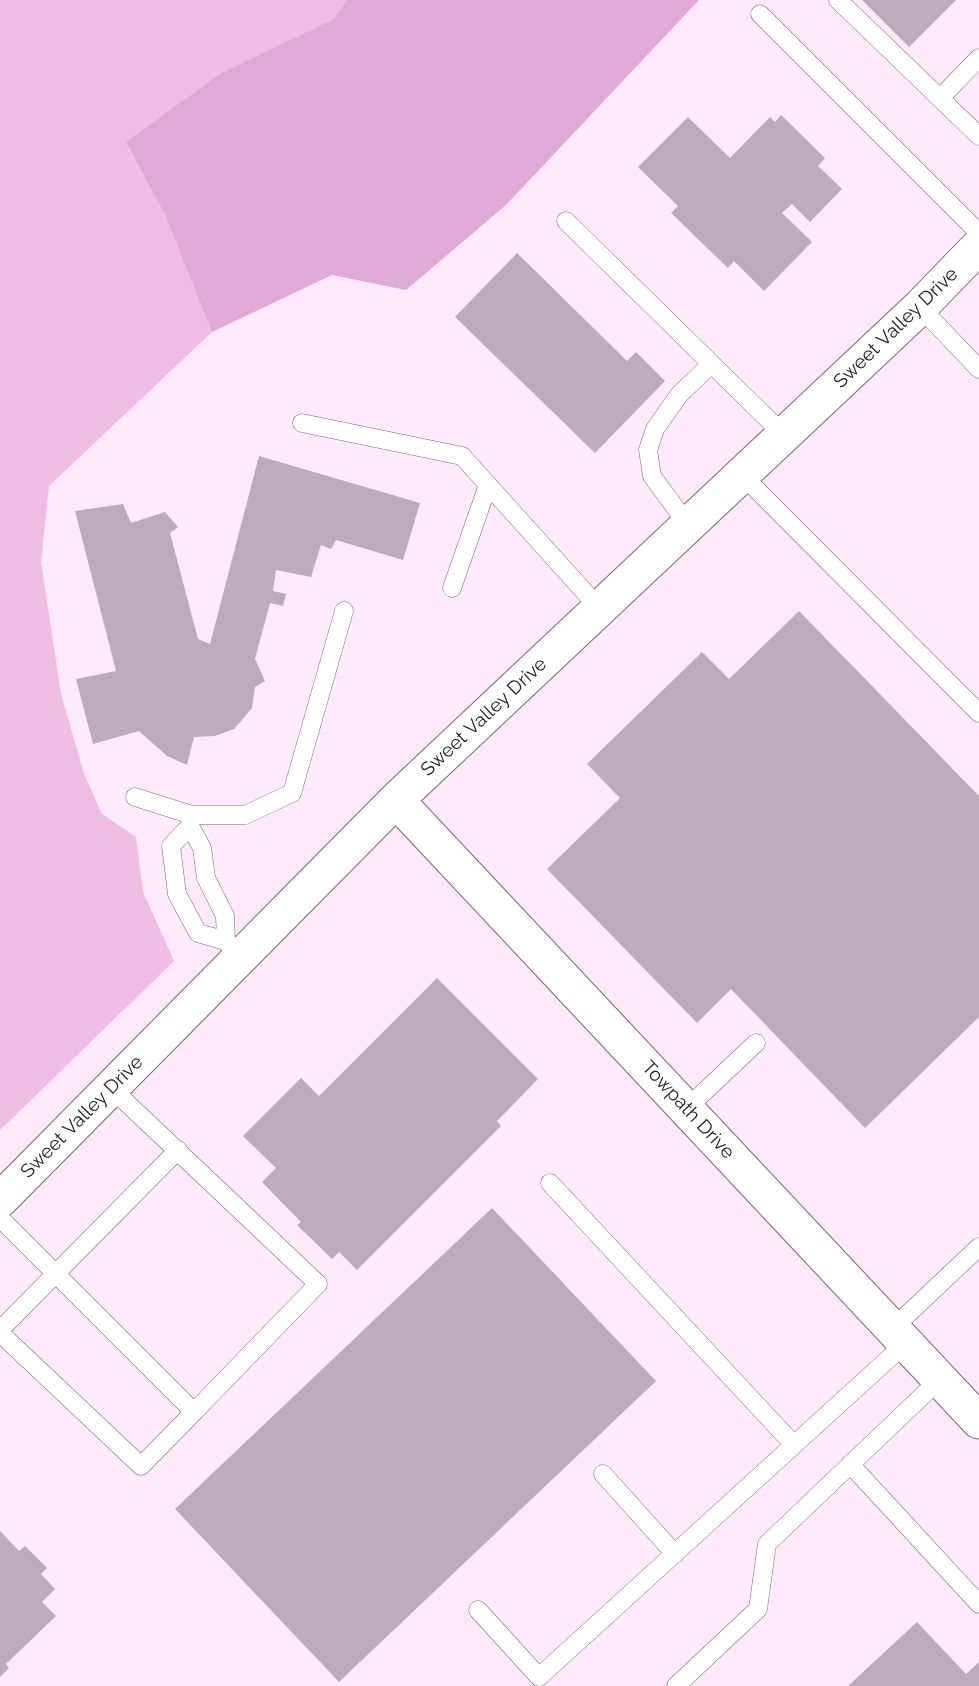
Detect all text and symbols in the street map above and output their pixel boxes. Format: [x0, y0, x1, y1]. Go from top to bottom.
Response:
street label: Sweet Valley Drive [829, 263, 963, 393]
street label: Sweet Valley Drive [416, 653, 552, 781]
street label: Sweet Valley Drive [16, 1051, 148, 1183]
street label: Towpath Drive [637, 1056, 739, 1164]

